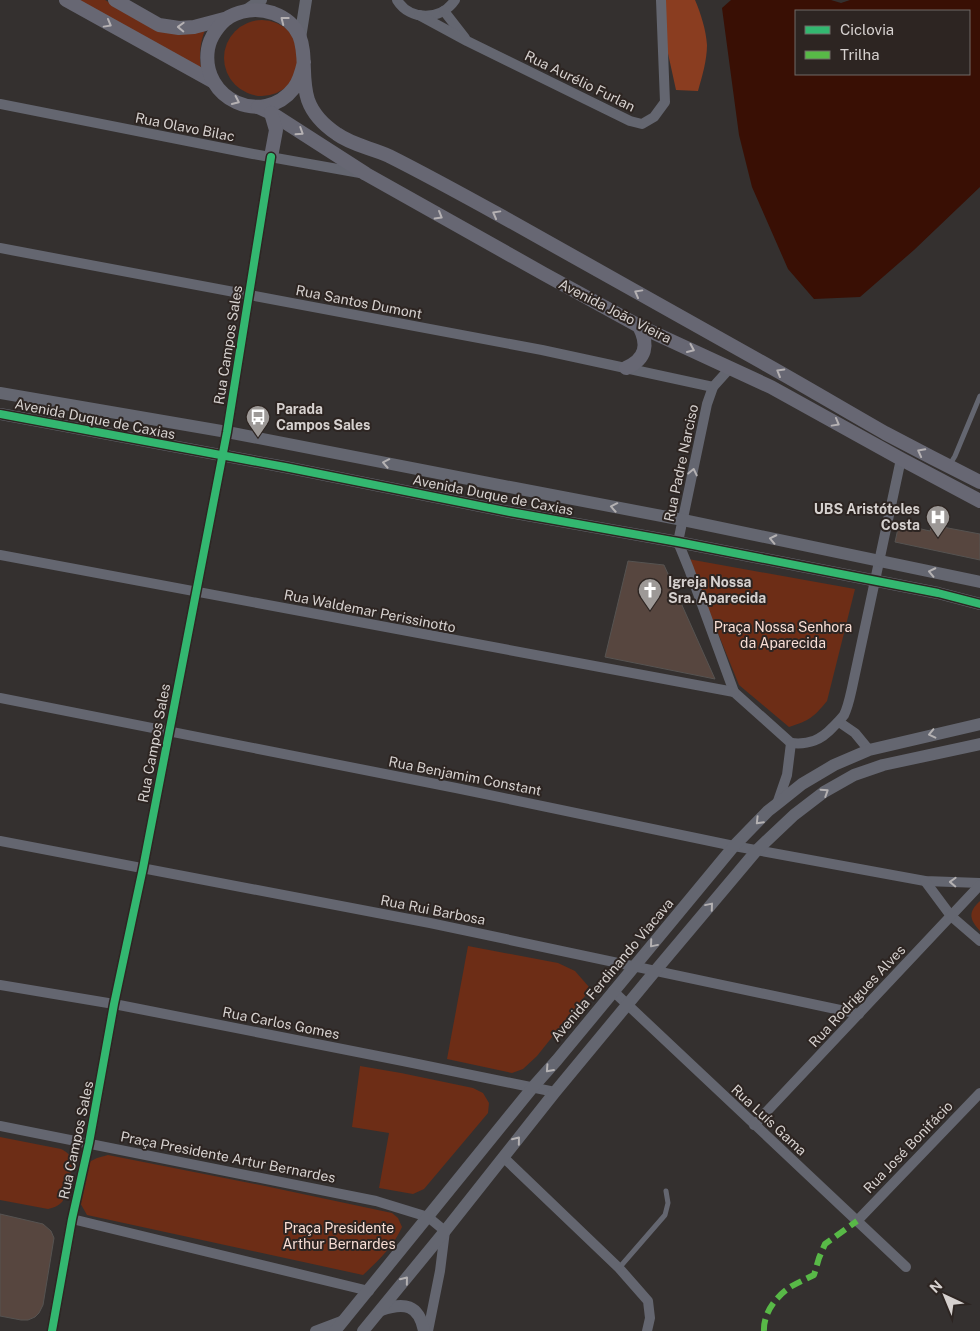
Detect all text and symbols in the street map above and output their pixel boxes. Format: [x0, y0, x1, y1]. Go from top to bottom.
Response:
legend [795, 10, 970, 75]
one-way arrow [280, 17, 290, 26]
one-way arrow [103, 18, 112, 28]
text: Ciclovia [840, 21, 894, 38]
one-way arrow [177, 22, 185, 33]
text: Trilha [840, 46, 879, 63]
street label: Rua Aurélio Furlan [522, 47, 638, 115]
one-way arrow [230, 95, 239, 105]
street label: Rua Olavo Bilac [134, 110, 236, 144]
one-way arrow [295, 125, 304, 135]
one-way arrow [434, 209, 443, 219]
one-way arrow [492, 210, 501, 220]
street label: Avenida João Vieira [556, 276, 674, 346]
street label: Rua Santos Dumont [295, 282, 423, 322]
street label: Rua Campos Sales [211, 284, 245, 406]
one-way arrow [634, 289, 643, 299]
one-way arrow [686, 343, 695, 354]
one-way arrow [776, 368, 785, 378]
street label: Avenida Duque de Caxias [13, 396, 177, 442]
place label: Parada Campos Sales [276, 401, 370, 433]
street label: Rua Padre Narciso [661, 403, 701, 523]
bus stop icon: Parada Campos Sales [245, 404, 271, 438]
one-way arrow [830, 416, 839, 426]
one-way arrow [918, 448, 927, 458]
one-way arrow [381, 458, 390, 469]
one-way arrow [688, 468, 698, 477]
street label: Avenida Duque de Caxias [411, 472, 575, 518]
place label: UBS Aristóteles Costa [814, 501, 920, 533]
one-way arrow [609, 502, 618, 513]
hospital icon: UBS Aristóteles Costa [925, 504, 951, 538]
one-way arrow [769, 534, 778, 545]
one-way arrow [928, 567, 937, 578]
place label: Igreja Nossa Sra. Aparecida [668, 574, 766, 606]
church icon: Igreja Nossa Sra. Aparecida [637, 577, 663, 611]
street label: Rua Waldemar Perissinotto [283, 586, 457, 636]
park label: Praça Nossa Senhora da Aparecida [714, 619, 852, 651]
street label: Rua Campos Sales [135, 682, 173, 804]
one-way arrow [928, 728, 937, 739]
street label: Rua Benjamim Constant [387, 753, 543, 799]
one-way arrow [819, 789, 828, 799]
one-way arrow [756, 815, 765, 824]
one-way arrow [948, 876, 956, 887]
street label: Rua Rui Barbosa [379, 892, 487, 928]
street label: Avenida Ferdinando Viacava [547, 895, 677, 1045]
one-way arrow [704, 903, 712, 912]
one-way arrow [651, 938, 659, 947]
street label: Rua Rodrigues Alves [805, 942, 909, 1050]
street label: Rua Carlos Gomes [221, 1004, 341, 1042]
one-way arrow [546, 1063, 555, 1072]
street label: Rua Campos Sales [56, 1079, 96, 1201]
street label: Rua Luís Gama [728, 1081, 810, 1159]
street label: Rua José Bonifácio [860, 1098, 956, 1196]
street label: Praça Presidente Artur Bernardes [119, 1128, 337, 1186]
one-way arrow [512, 1136, 521, 1145]
park label: Praça Presidente Arthur Bernardes [282, 1220, 396, 1252]
north arrow [920, 1271, 970, 1321]
one-way arrow [399, 1277, 408, 1286]
text: N [926, 1277, 945, 1296]

